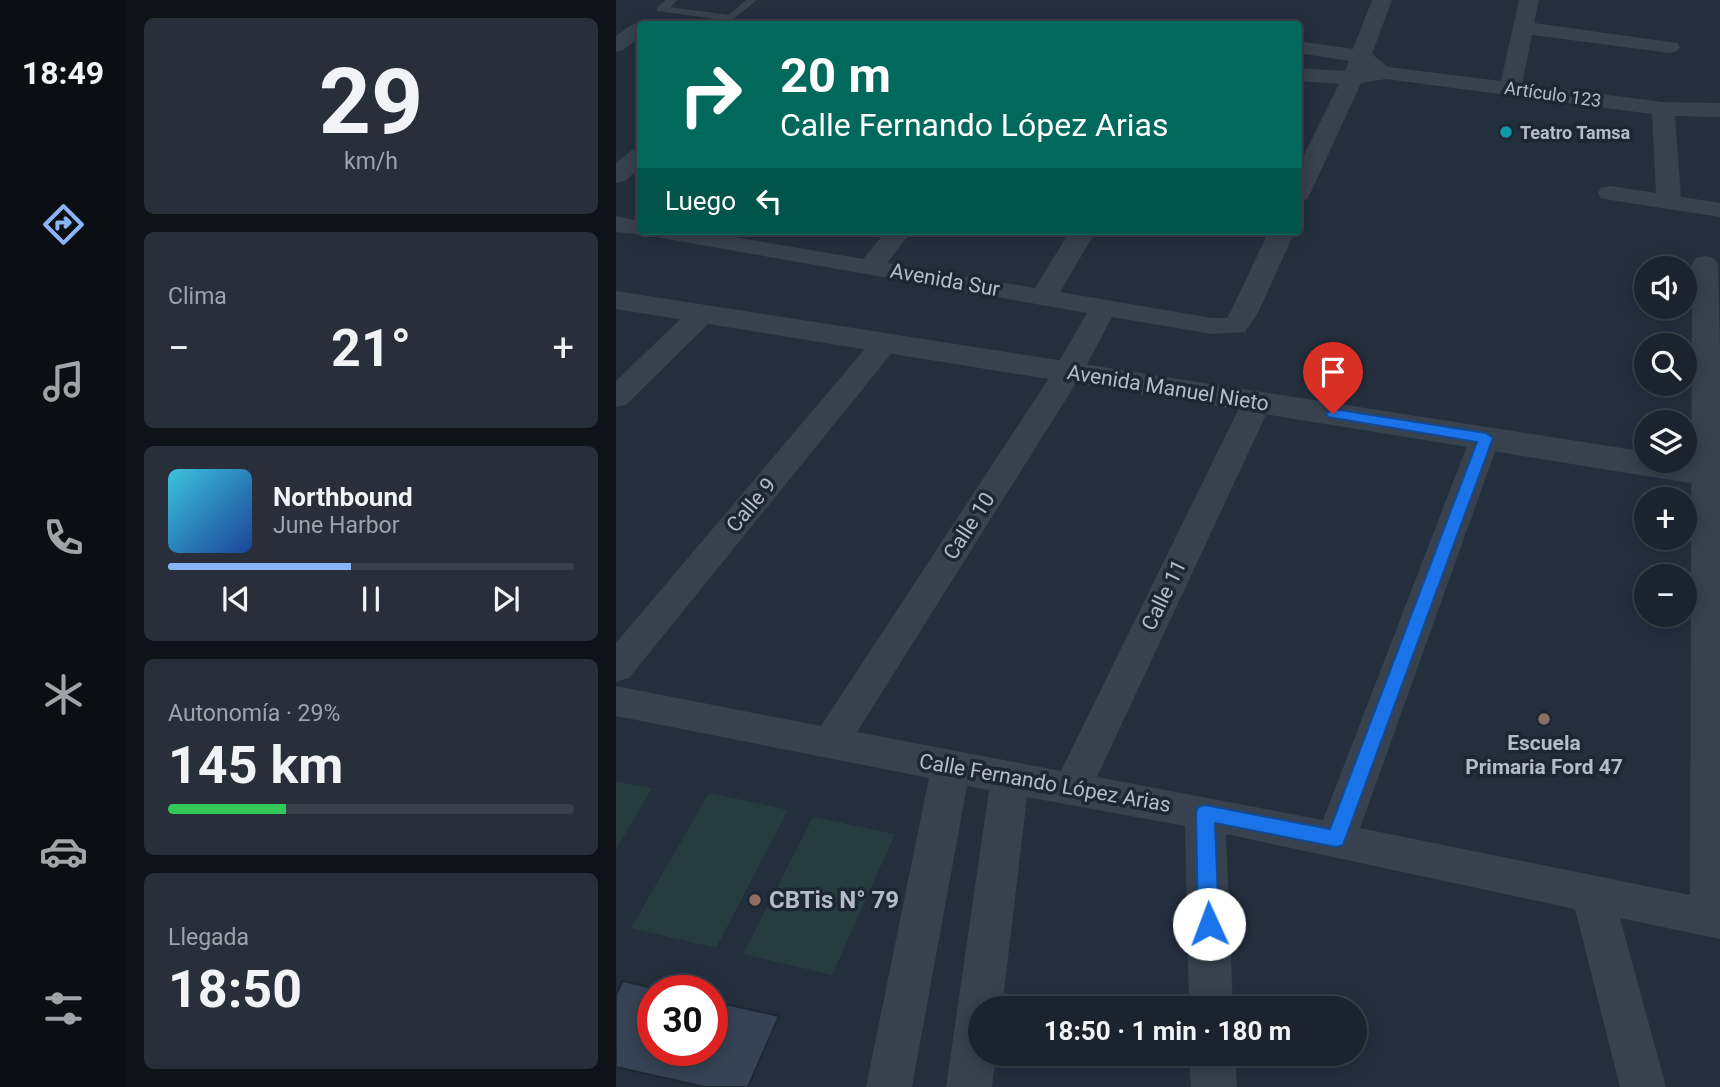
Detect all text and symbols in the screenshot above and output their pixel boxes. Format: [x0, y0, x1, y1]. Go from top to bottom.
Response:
text: 20 m [780, 47, 891, 104]
text: 29 [319, 49, 423, 155]
icon: right [665, 49, 756, 140]
text: 18:49 [22, 54, 104, 92]
street label: Artículo 123 [1503, 77, 1603, 111]
text: Calle Fernando López Arias [780, 106, 1169, 144]
place label: Teatro Tamsa [1520, 122, 1631, 143]
marker: Teatro Tamsa [1498, 124, 1514, 140]
text: km/h [344, 148, 398, 175]
icon: left [750, 182, 788, 220]
text: Luego [665, 186, 736, 216]
icon: directions [39, 200, 88, 249]
map controls [1634, 256, 1697, 627]
button: sound [1634, 256, 1697, 319]
street label: Avenida Sur [888, 259, 1002, 301]
text: Clima [168, 283, 227, 310]
text: 21° [331, 318, 411, 379]
text: − [168, 326, 190, 370]
text: + [552, 326, 574, 370]
button: search [1634, 333, 1697, 396]
pin [1303, 342, 1363, 414]
icon: arrive [1314, 353, 1352, 391]
icon: music [39, 357, 88, 406]
street label: Avenida Manuel Nieto [1065, 360, 1271, 416]
button: layers [1634, 410, 1697, 473]
street label: Calle 9 [721, 473, 781, 537]
text: Northbound [273, 482, 413, 512]
button: + [1634, 487, 1697, 550]
street label: Calle 10 [938, 488, 1000, 564]
text: June Harbor [273, 512, 400, 539]
icon: phone [39, 513, 88, 562]
street label: Calle 11 [1137, 556, 1191, 634]
button: − [1634, 564, 1697, 627]
icon: previous [217, 580, 255, 618]
icon: pause [352, 580, 390, 618]
icon: next [487, 580, 525, 618]
icon: climate [39, 670, 88, 719]
text: Autonomía · 29% [168, 700, 340, 727]
marker: Escuela Primaria Ford 47 [1536, 711, 1552, 727]
place label: Escuela Primaria Ford 47 [1465, 731, 1623, 779]
text: 145 km [168, 735, 343, 796]
street label: Calle Fernando López Arias [917, 749, 1173, 817]
icon: car [39, 827, 88, 876]
place label: CBTis N° 79 [769, 886, 899, 914]
position arrow [1172, 887, 1246, 961]
marker: CBTis N° 79 [747, 892, 763, 908]
text: Llegada [168, 924, 249, 951]
text: 18:50 [168, 959, 302, 1020]
speed limit sign: 30 [637, 975, 728, 1066]
icon: filters [39, 984, 88, 1033]
text: 18:50 · 1 min · 180 m [1044, 1016, 1291, 1046]

